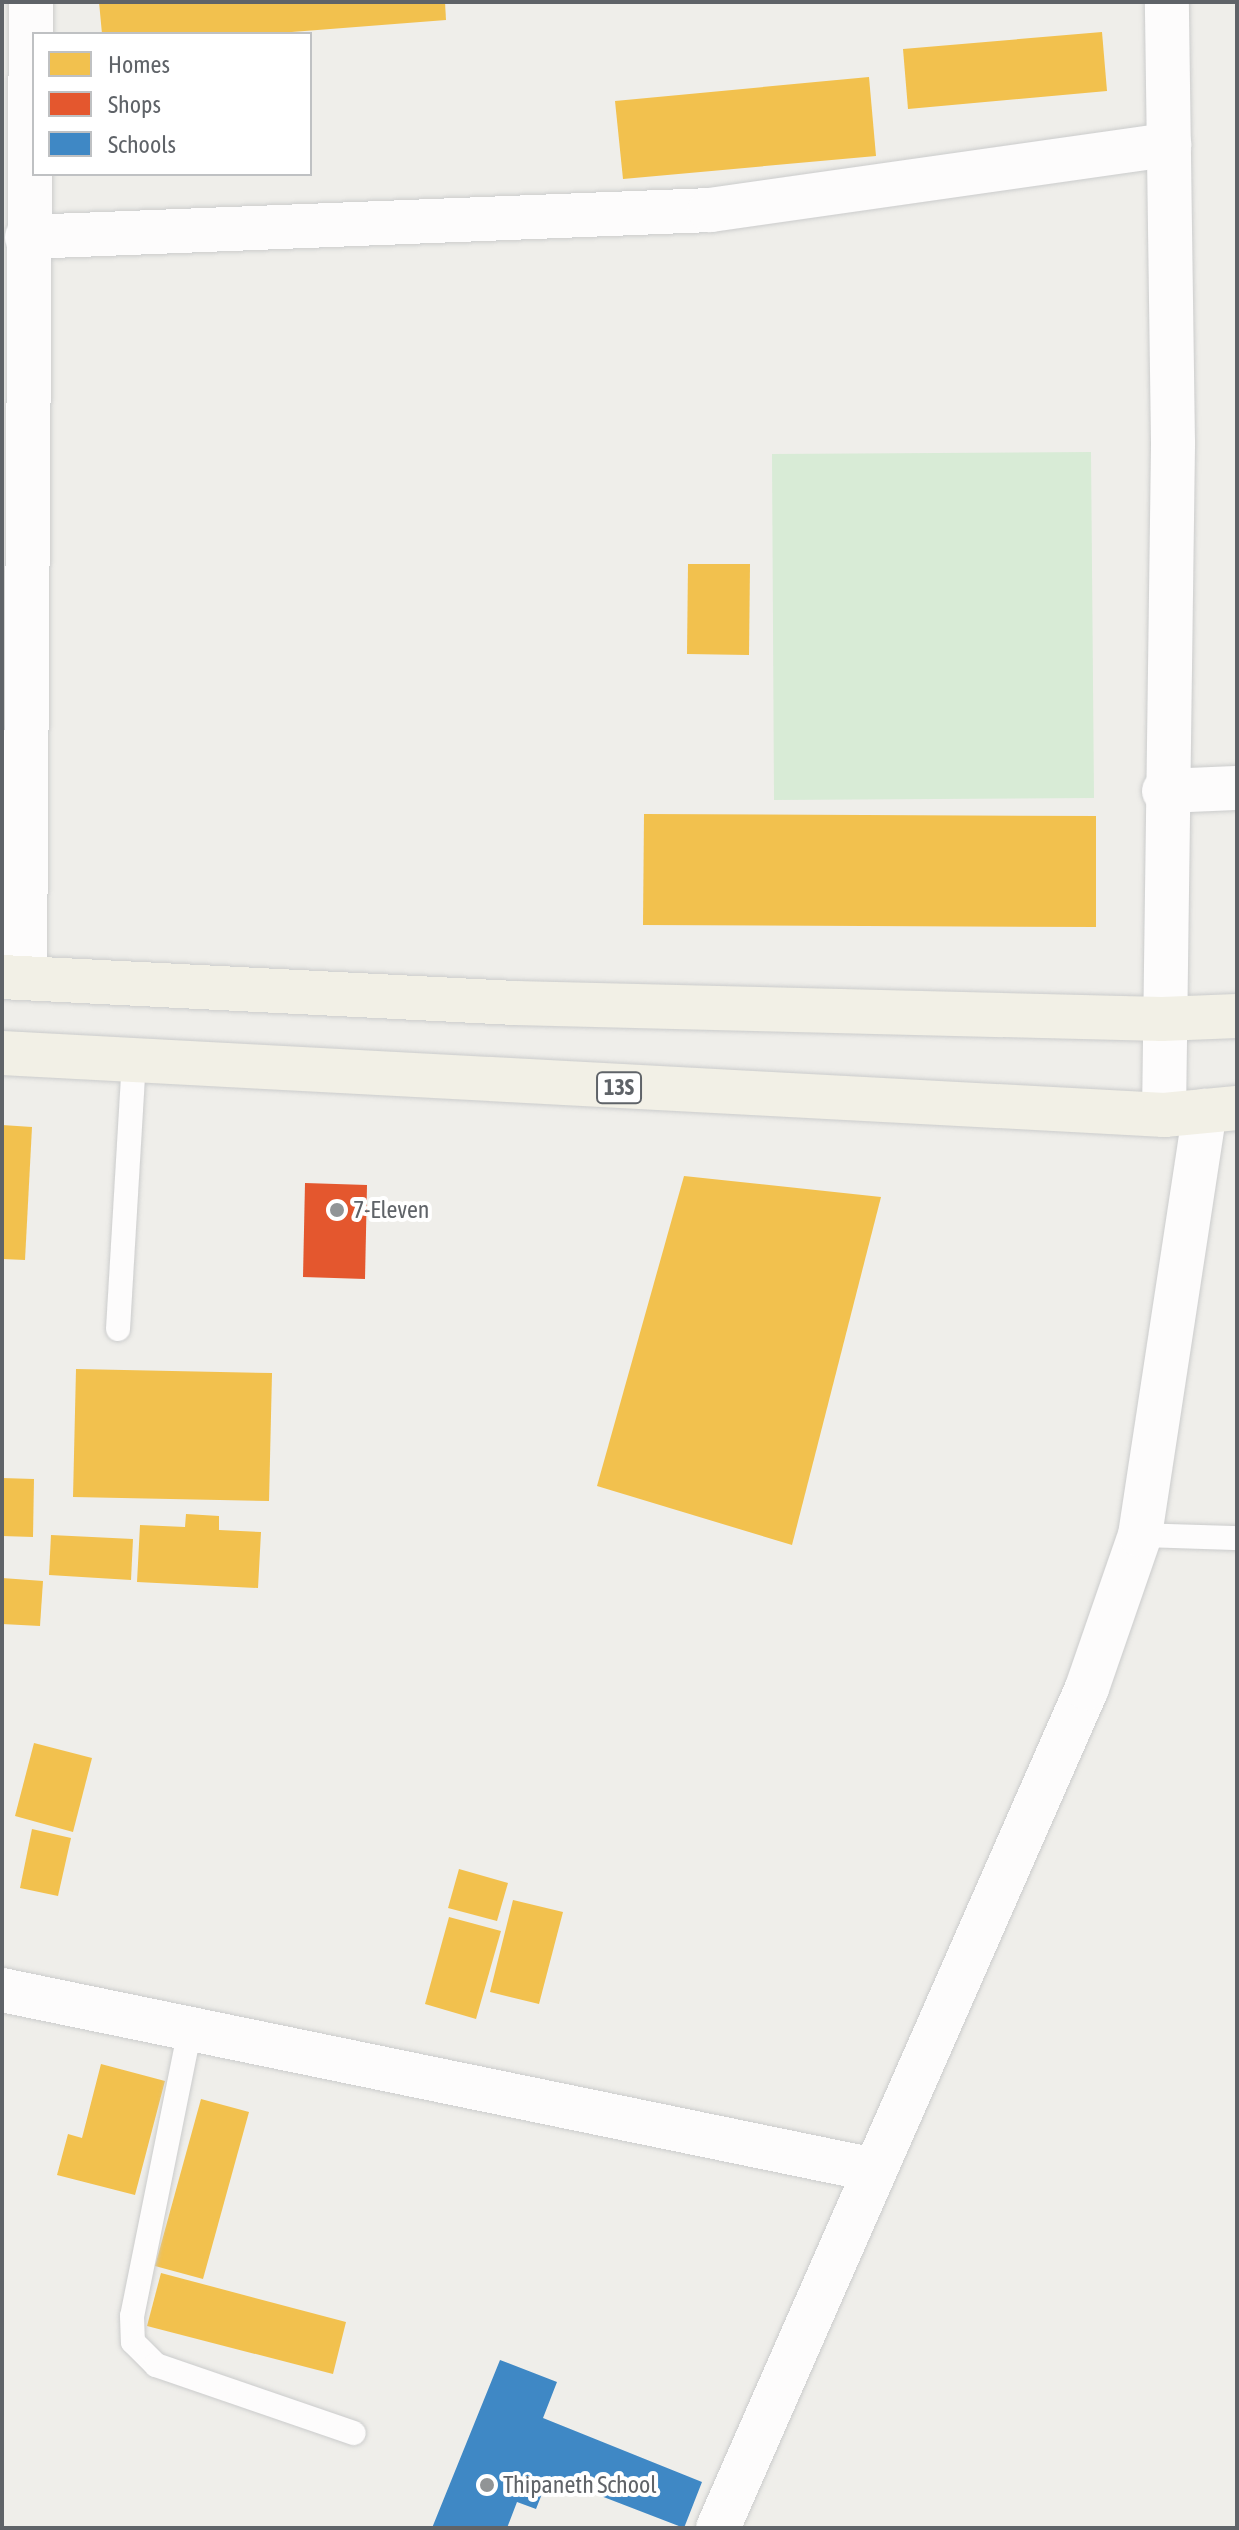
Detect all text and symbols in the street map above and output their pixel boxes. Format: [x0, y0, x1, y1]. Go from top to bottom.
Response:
legend [32, 32, 312, 176]
text: Homes [108, 51, 170, 78]
text: Shops [108, 91, 161, 118]
text: Schools [108, 131, 176, 158]
road number: 13S [595, 1070, 643, 1106]
place label: 7-Eleven [353, 1196, 429, 1224]
marker: 7-Eleven [328, 1201, 346, 1219]
place label: Thipaneth School [503, 2471, 657, 2499]
marker: Thipaneth School [478, 2476, 496, 2494]

